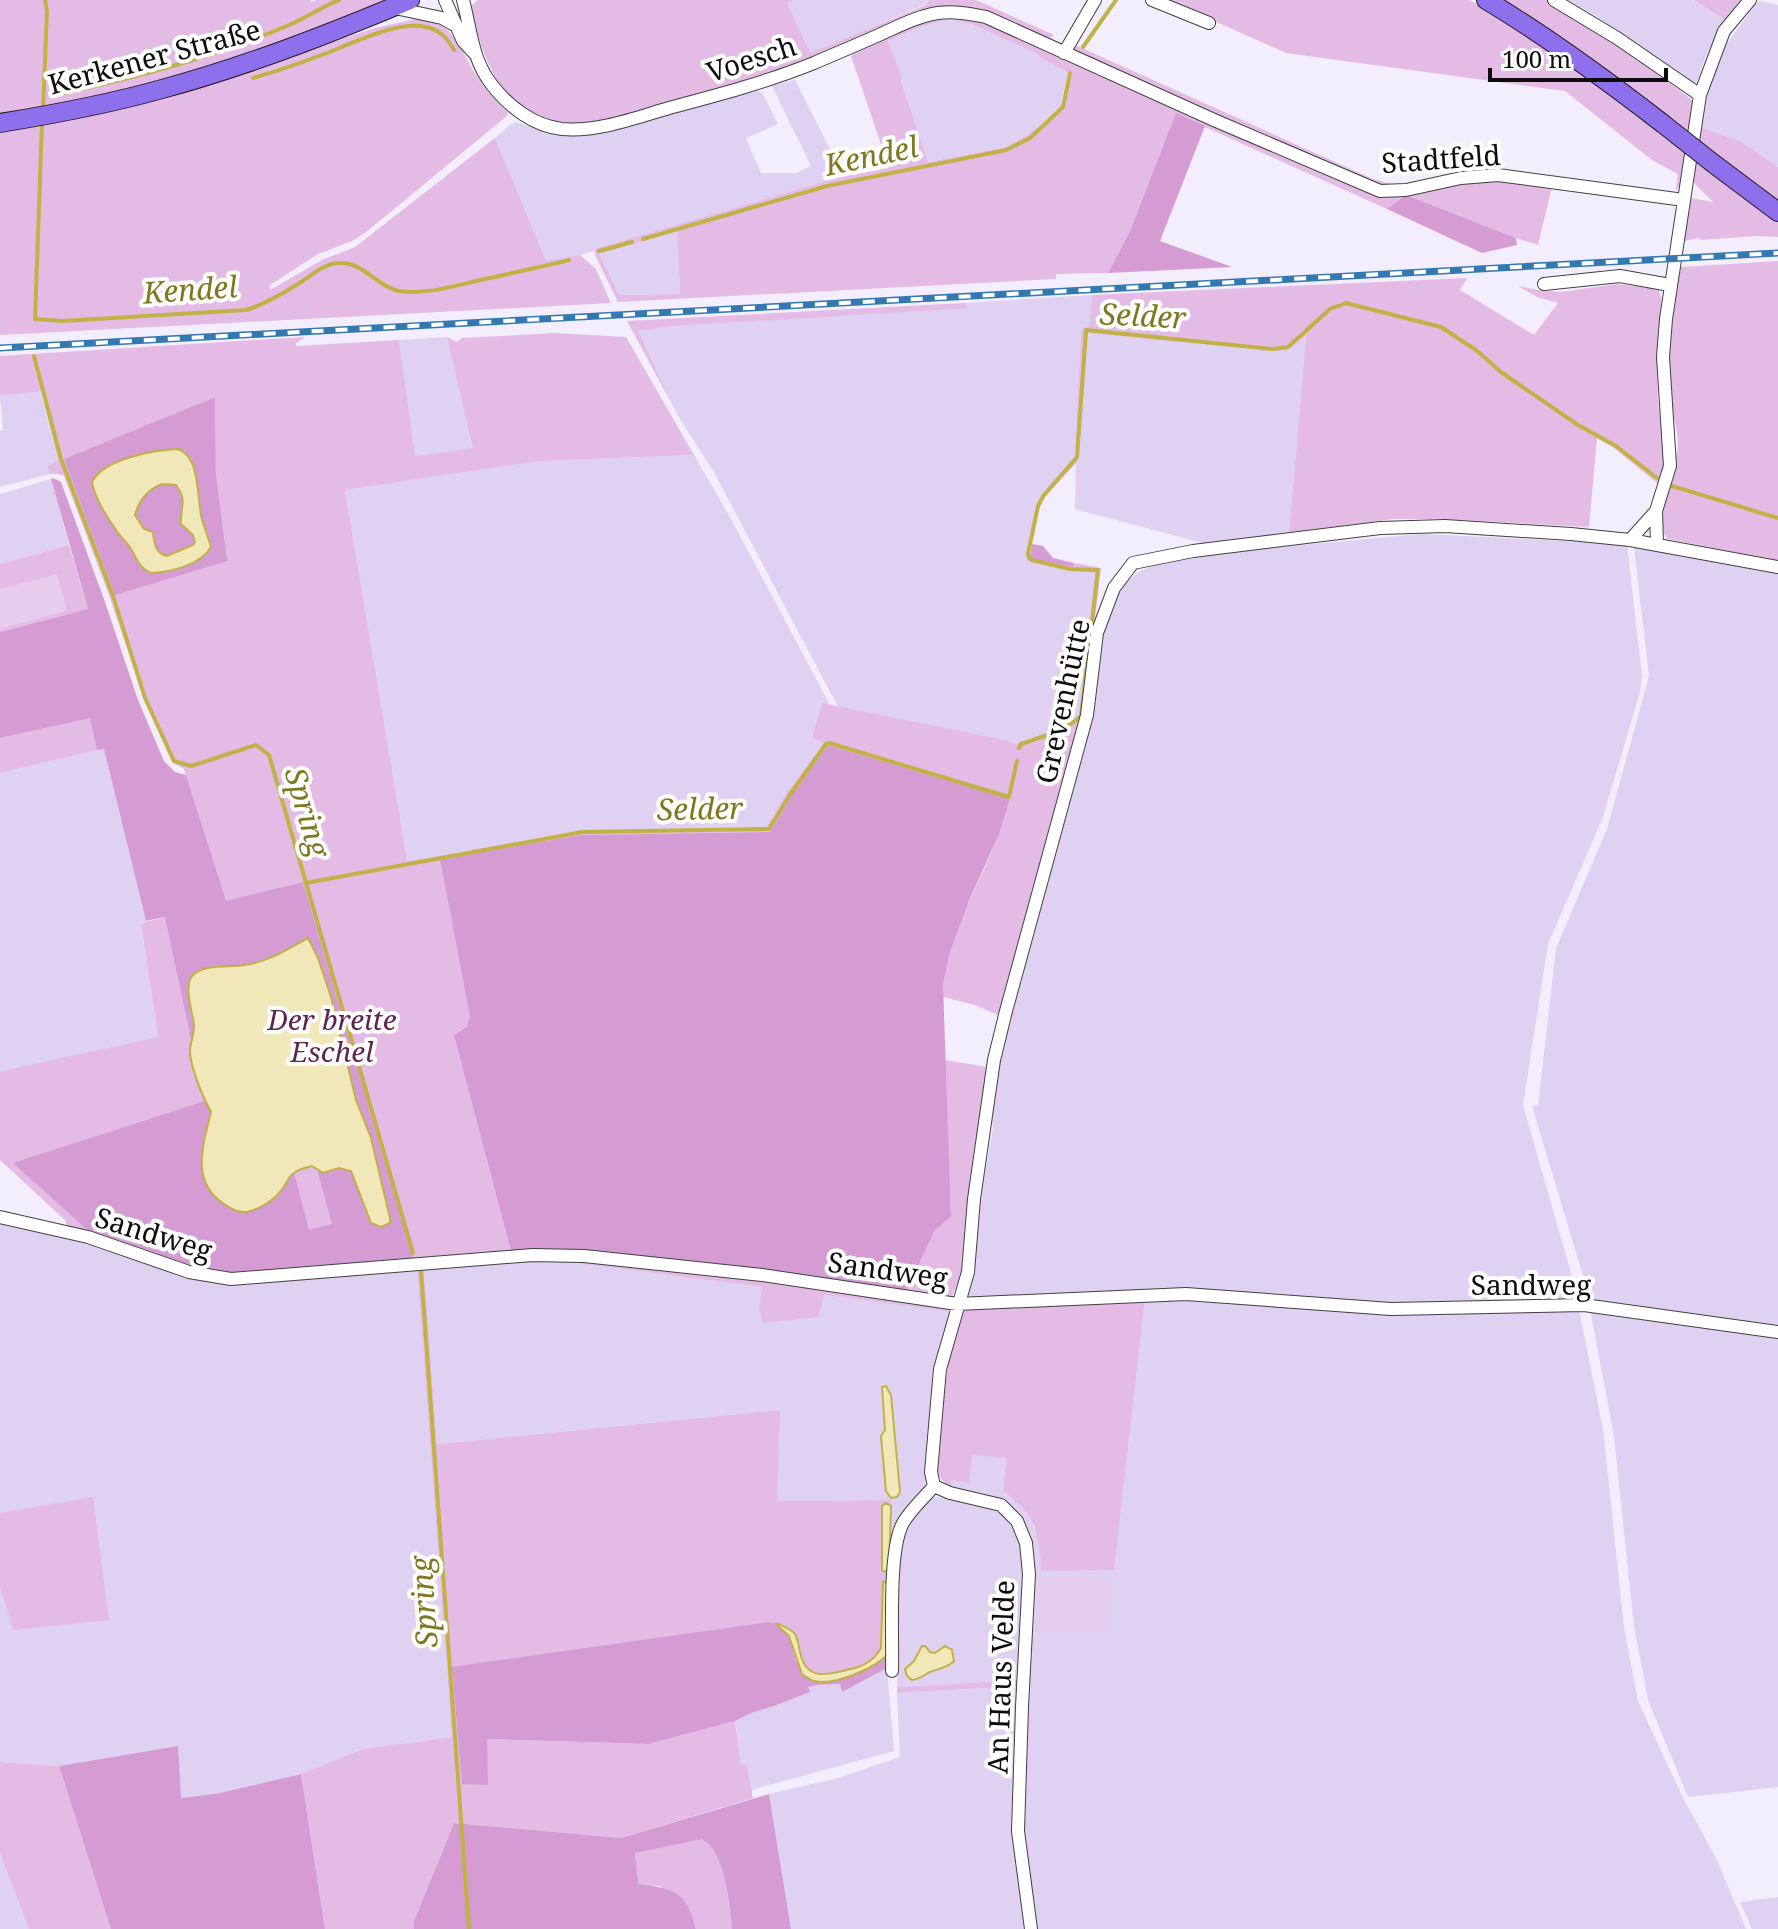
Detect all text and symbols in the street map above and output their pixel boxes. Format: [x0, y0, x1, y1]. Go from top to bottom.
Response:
street label: Kerkener Straße [44, 9, 264, 103]
street label: Voesch [701, 26, 801, 90]
scale bar [1490, 32, 1666, 82]
text: 100 m [1502, 42, 1571, 75]
water label: Kendel [820, 125, 921, 185]
street label: Stadtfeld [1380, 135, 1502, 181]
water label: Kendel [140, 265, 239, 313]
water label: Selder [1099, 292, 1188, 338]
street label: Grevenhütte [1026, 615, 1098, 787]
water label: Spring [276, 762, 341, 863]
water label: Selder [656, 787, 745, 829]
park label: Der breite Eschel [266, 1000, 397, 1070]
street label: Sandweg [91, 1197, 217, 1269]
street label: Sandweg [826, 1242, 950, 1296]
street label: Sandweg [1471, 1265, 1591, 1303]
water label: Spring [399, 1554, 447, 1649]
street label: An Haus Velde [978, 1579, 1022, 1775]

